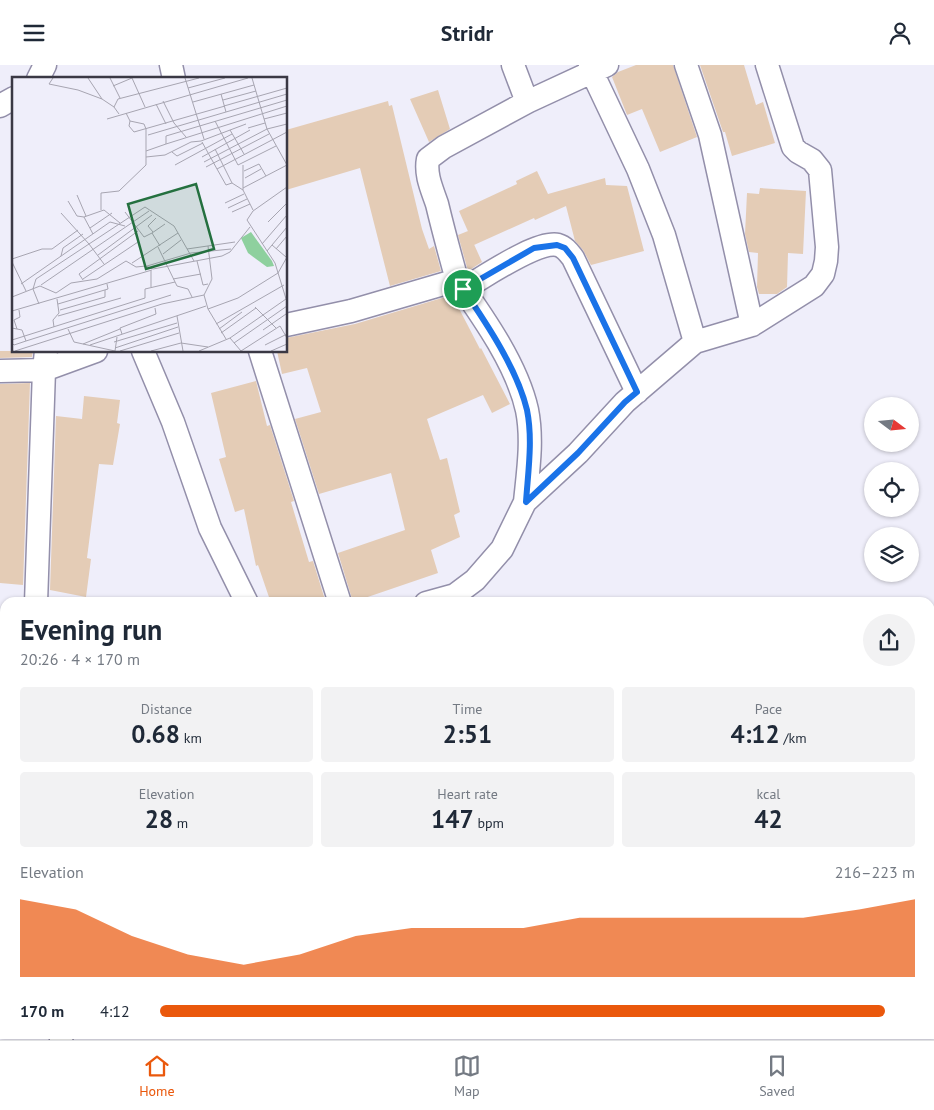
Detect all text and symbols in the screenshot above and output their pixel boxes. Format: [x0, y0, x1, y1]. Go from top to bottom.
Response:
icon: menu [20, 19, 48, 47]
text: Stridr [441, 19, 493, 47]
icon: person [886, 19, 914, 47]
inset map [12, 77, 288, 353]
pin [442, 268, 484, 310]
icon: arrive [449, 275, 477, 303]
north arrow [864, 397, 919, 453]
map controls [864, 397, 919, 582]
button: locate [864, 462, 919, 517]
button: layers [864, 527, 919, 582]
text: Evening run [20, 611, 162, 648]
button: share [863, 614, 915, 666]
text: 20:26 · 4 × 170 m [20, 649, 140, 669]
text: Distance [141, 700, 192, 718]
text: Time [452, 700, 483, 718]
text: Pace [755, 700, 782, 718]
text: 0.68 [131, 718, 180, 750]
text: 2:51 [443, 718, 492, 750]
text: 4:12 [730, 718, 780, 750]
text: km [180, 729, 202, 747]
text: /km [780, 729, 807, 747]
text: Elevation [139, 785, 194, 803]
text: Heart rate [437, 785, 498, 803]
text: kcal [757, 785, 780, 803]
text: 28 [145, 803, 173, 835]
text: 147 [431, 803, 474, 835]
text: 42 [754, 803, 783, 835]
text: m [173, 814, 188, 832]
text: bpm [474, 814, 504, 832]
text: Elevation [20, 862, 84, 882]
text: 216–223 m [835, 862, 915, 882]
text: 170 m [20, 1001, 64, 1021]
text: 4:12 [100, 1001, 130, 1021]
tab: Home [139, 1052, 175, 1100]
tab: Map [453, 1052, 481, 1100]
tab: Saved [759, 1052, 795, 1100]

